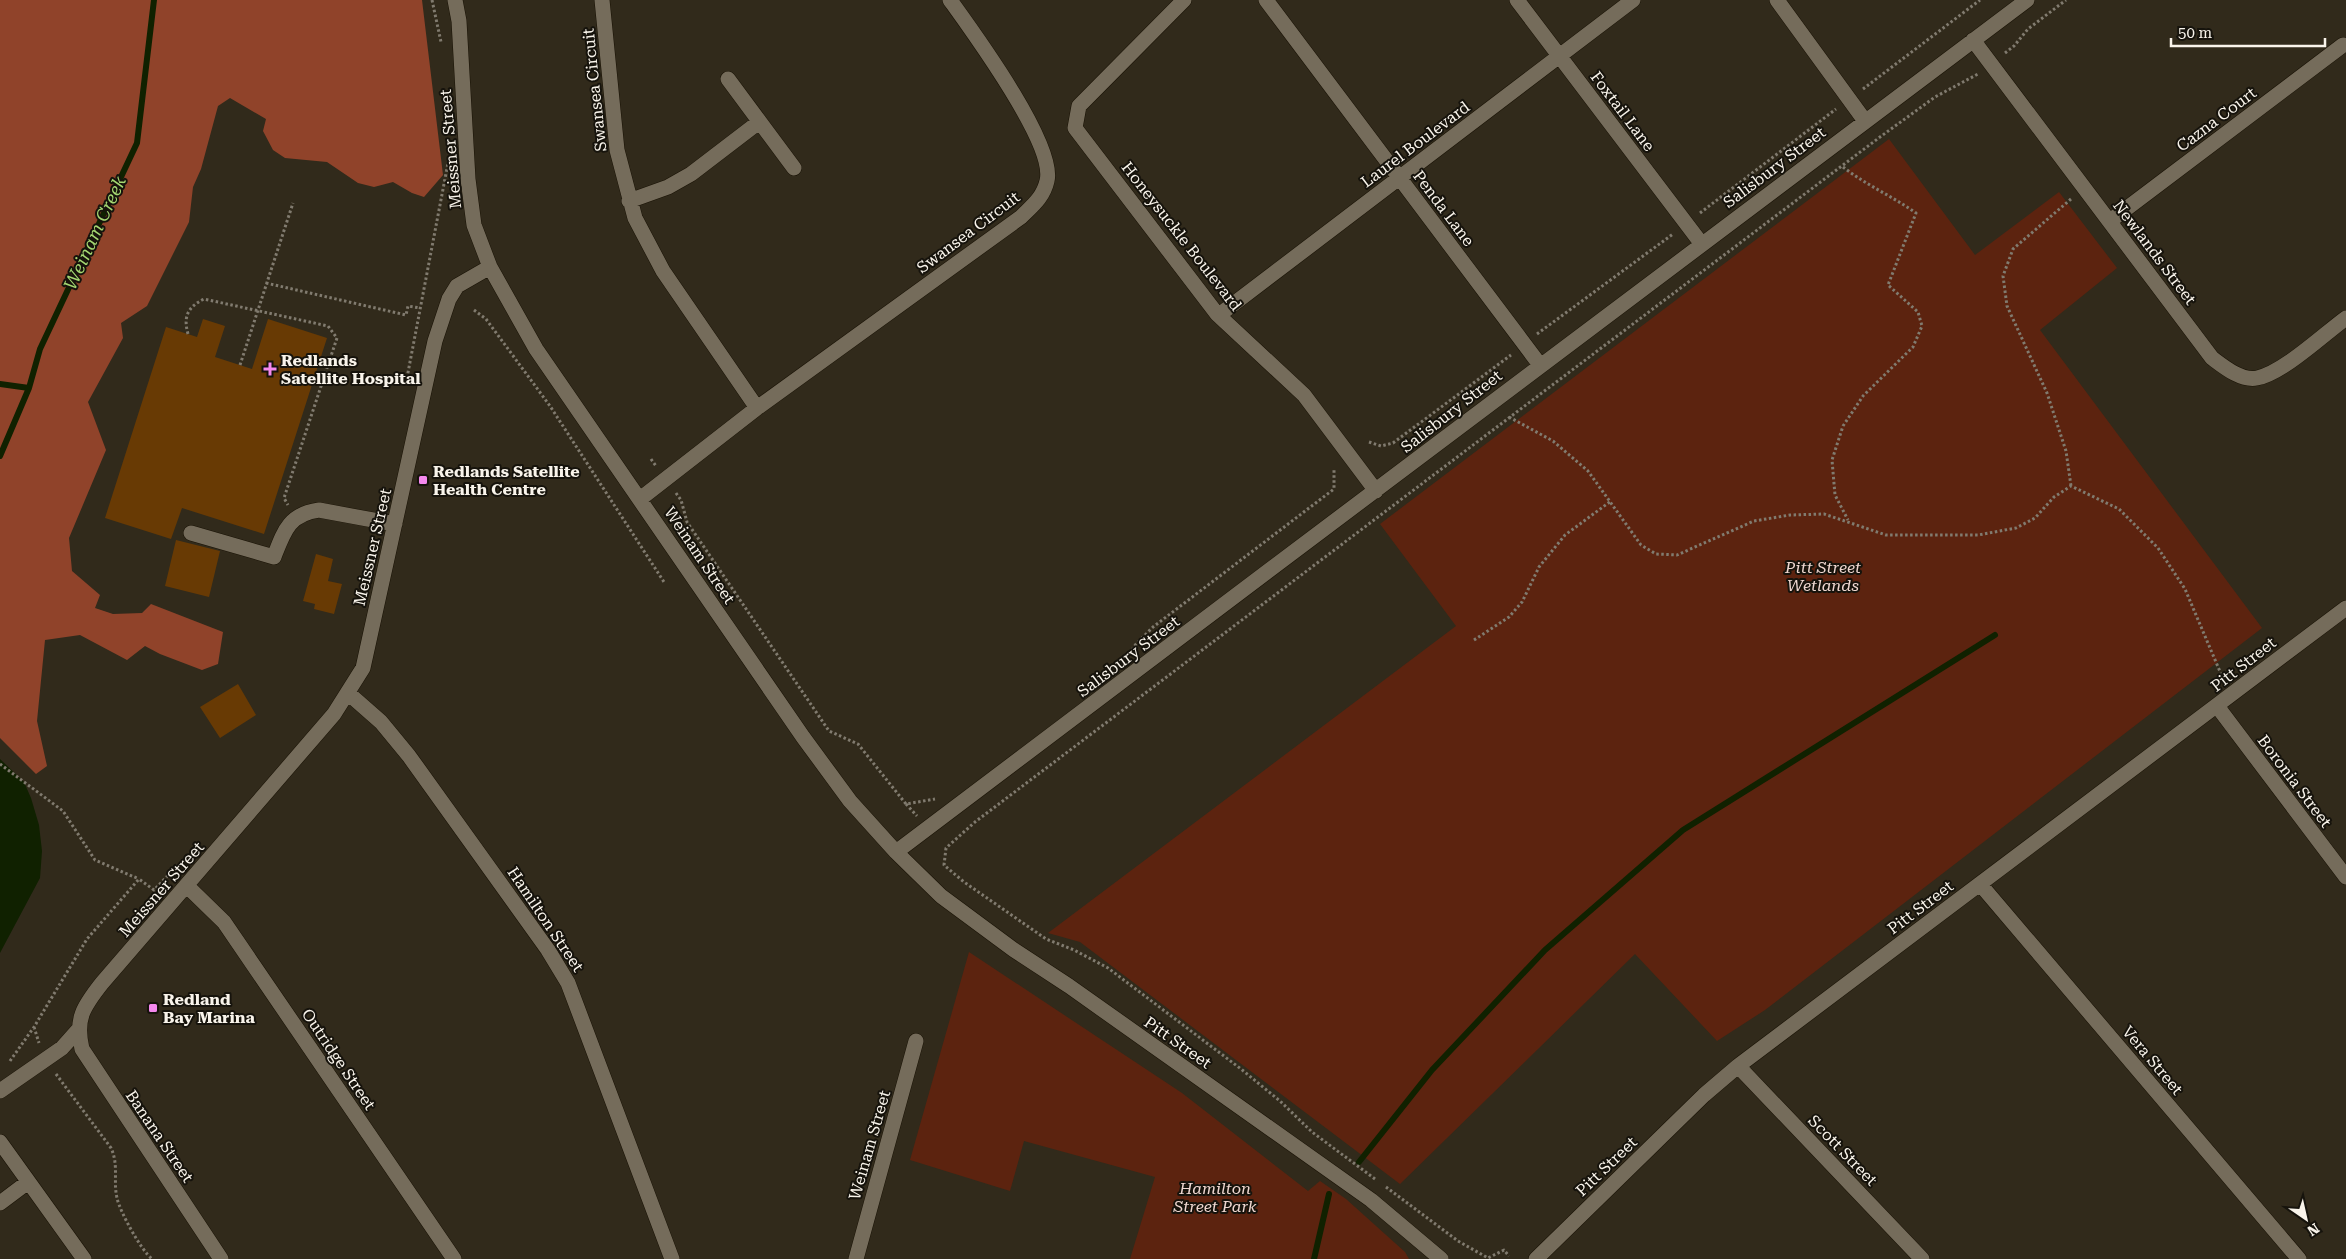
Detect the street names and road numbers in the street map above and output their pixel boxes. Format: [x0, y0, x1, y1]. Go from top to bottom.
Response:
street label: Swansea Circuit [579, 27, 610, 153]
street label: Foxtail Lane [1587, 68, 1659, 155]
street label: Cazna Court [2173, 83, 2260, 156]
street label: Meissner Street [436, 88, 465, 209]
street label: Laurel Boulevard [1357, 97, 1473, 191]
street label: Salisbury Street [1719, 123, 1829, 212]
street label: Honeysuckle Boulevard [1118, 158, 1246, 315]
street label: Penda Lane [1409, 167, 1478, 250]
street label: Swansea Circuit [913, 187, 1024, 277]
street label: Newlands Street [2109, 196, 2200, 308]
street label: Salisbury Street [1397, 366, 1506, 457]
street label: Meissner Street [350, 487, 395, 608]
street label: Weinam Street [660, 503, 739, 607]
street label: Salisbury Street [1073, 612, 1183, 701]
street label: Pitt Street [2207, 633, 2280, 696]
street label: Boronia Street [2254, 731, 2336, 831]
street label: Meissner Street [115, 838, 208, 941]
street label: Hamilton Street [503, 863, 588, 975]
street label: Pitt Street [1884, 876, 1957, 938]
street label: Outridge Street [298, 1005, 379, 1114]
street label: Pitt Street [1141, 1012, 1215, 1072]
street label: Vera Street [2118, 1022, 2187, 1099]
street label: Banana Street [122, 1087, 197, 1186]
street label: Weinam Street [845, 1088, 894, 1202]
street label: Scott Street [1804, 1111, 1881, 1190]
street label: Pitt Street [1572, 1133, 1641, 1200]

